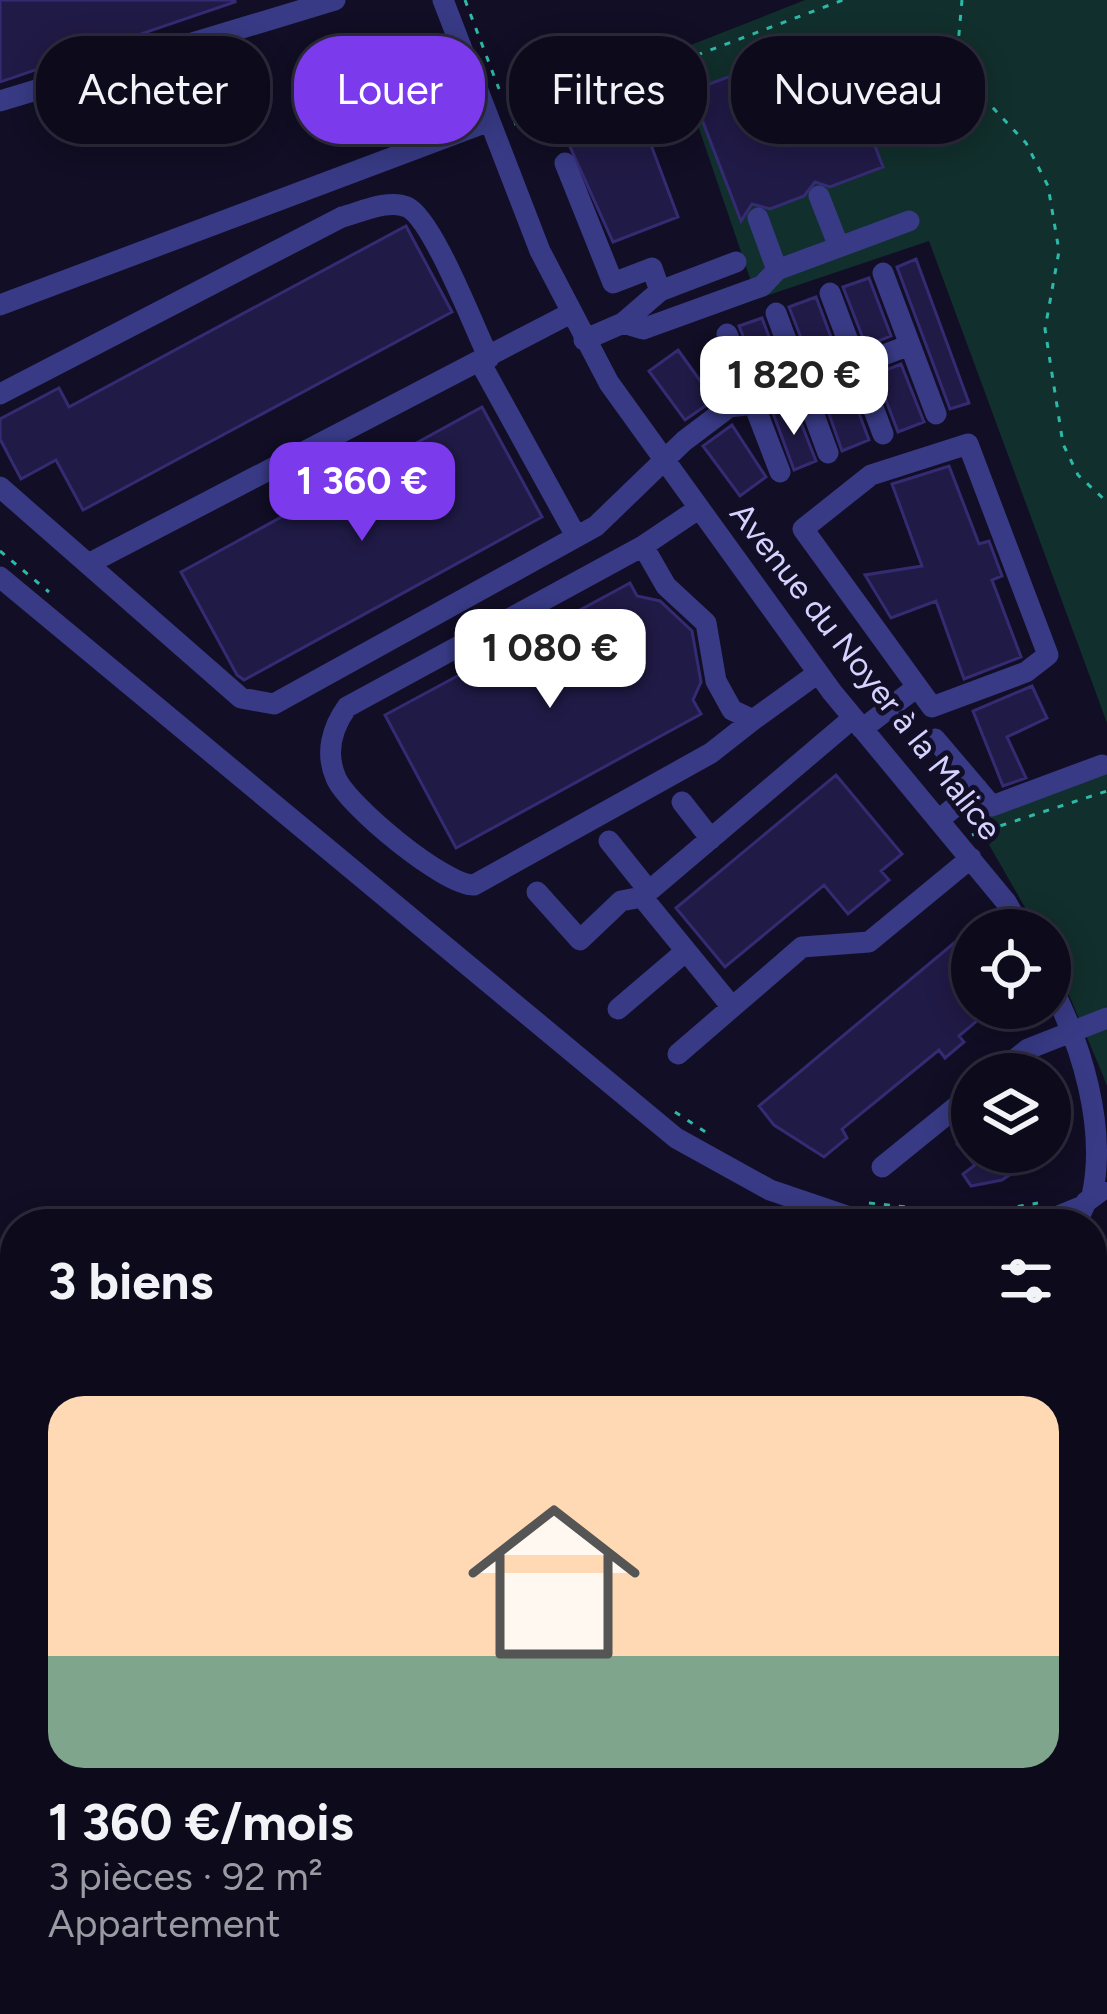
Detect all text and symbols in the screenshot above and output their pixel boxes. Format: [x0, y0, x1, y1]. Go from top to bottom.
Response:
chip: Acheter [36, 36, 270, 144]
chip: Louer [294, 36, 485, 144]
chip: Filtres [509, 36, 707, 144]
chip: Nouveau [731, 36, 985, 144]
pin: 1 820 € [683, 336, 905, 438]
text: 1 820 € [727, 351, 861, 398]
pin: 1 360 € [251, 442, 473, 544]
text: 1 360 € [296, 457, 428, 504]
street label: Avenue du Noyer à la Malice [722, 495, 1010, 847]
pin: 1 080 € [439, 609, 661, 711]
text: 1 080 € [482, 624, 618, 671]
map controls [951, 909, 1071, 1173]
button: locate [951, 909, 1071, 1029]
button: layers [951, 1053, 1071, 1173]
icon: filters [993, 1248, 1059, 1314]
text: 3 biens [48, 1251, 213, 1312]
icon: home [446, 1474, 662, 1690]
text: 1 360 €/mois [48, 1792, 354, 1853]
text: 3 pièces · 92 m² [48, 1853, 323, 1900]
text: Appartement [48, 1900, 281, 1947]

